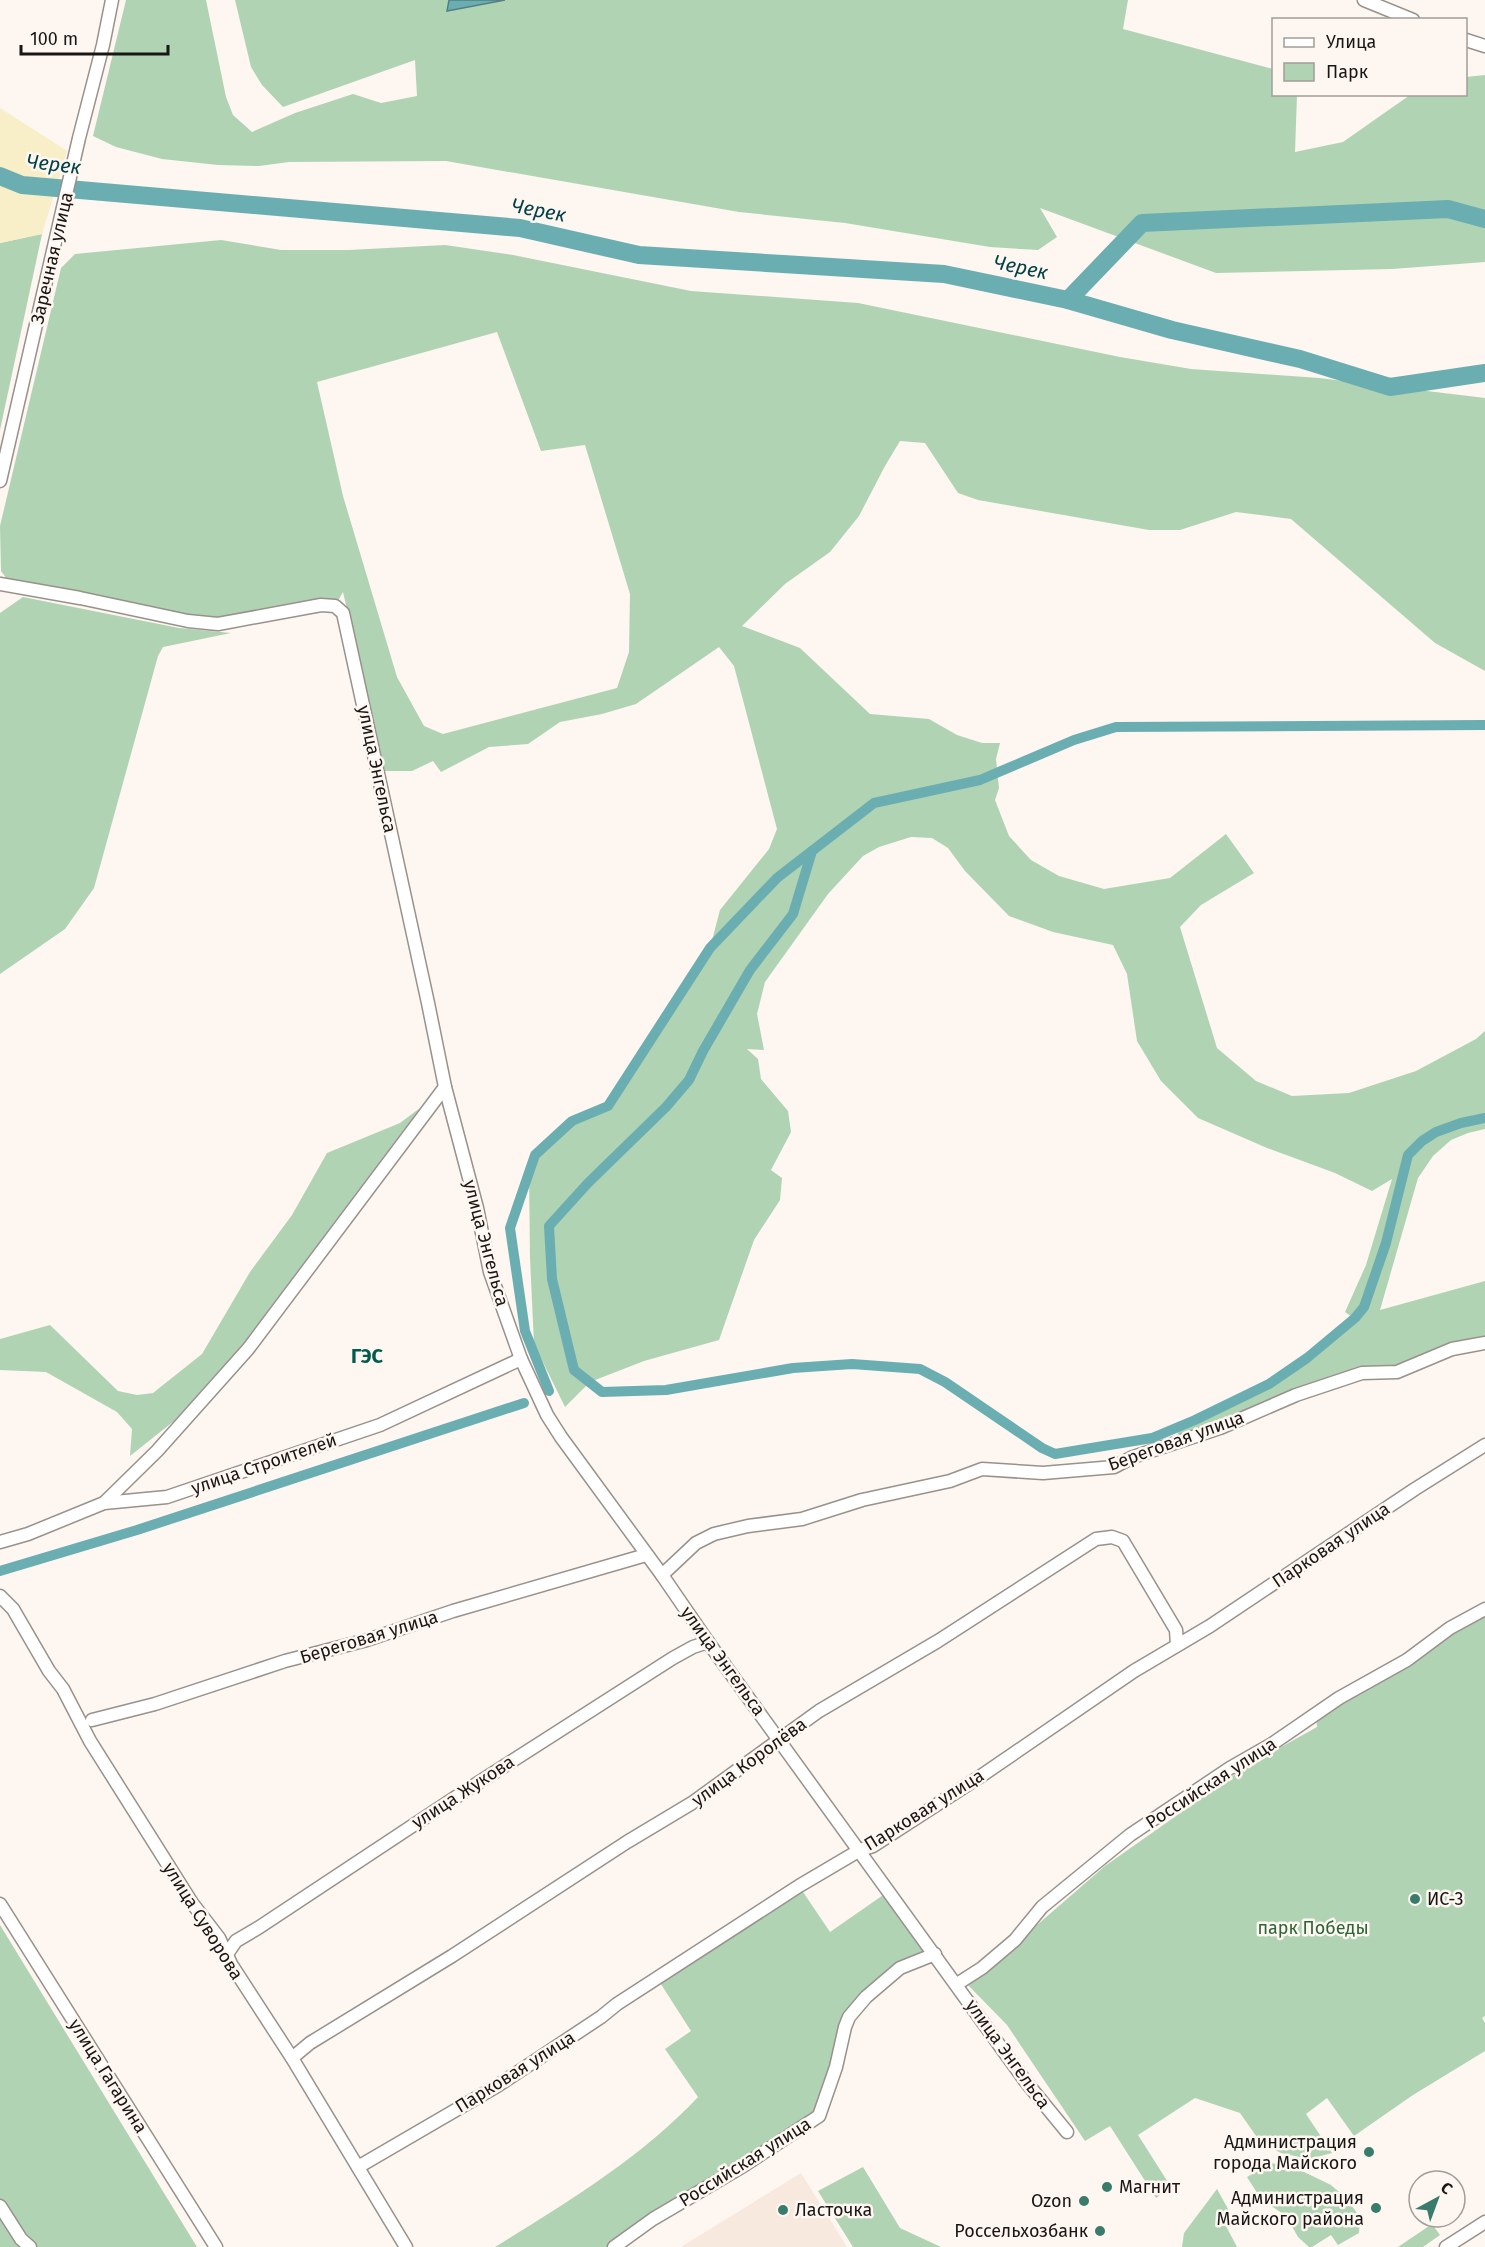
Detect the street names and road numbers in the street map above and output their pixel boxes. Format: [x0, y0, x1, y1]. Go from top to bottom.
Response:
street label: Заречная улица [26, 190, 78, 326]
street label: улица Энгельса [353, 703, 401, 835]
street label: улица Энгельса [459, 1177, 513, 1309]
street label: Береговая улица [1105, 1406, 1247, 1476]
street label: улица Строителей [188, 1429, 340, 1499]
street label: Парковая улица [1268, 1498, 1394, 1592]
street label: улица Энгельса [676, 1602, 770, 1720]
street label: Береговая улица [297, 1606, 441, 1668]
street label: улица Королёва [687, 1713, 811, 1811]
street label: Российская улица [1142, 1733, 1280, 1833]
street label: улица Жукова [408, 1751, 518, 1833]
street label: Парковая улица [860, 1764, 988, 1856]
street label: улица Суворова [158, 1858, 248, 1984]
street label: улица Энгельса [961, 1995, 1055, 2113]
street label: улица Гагарина [64, 2015, 152, 2137]
street label: Парковая улица [451, 2026, 579, 2118]
street label: Российская улица [675, 2113, 815, 2211]

